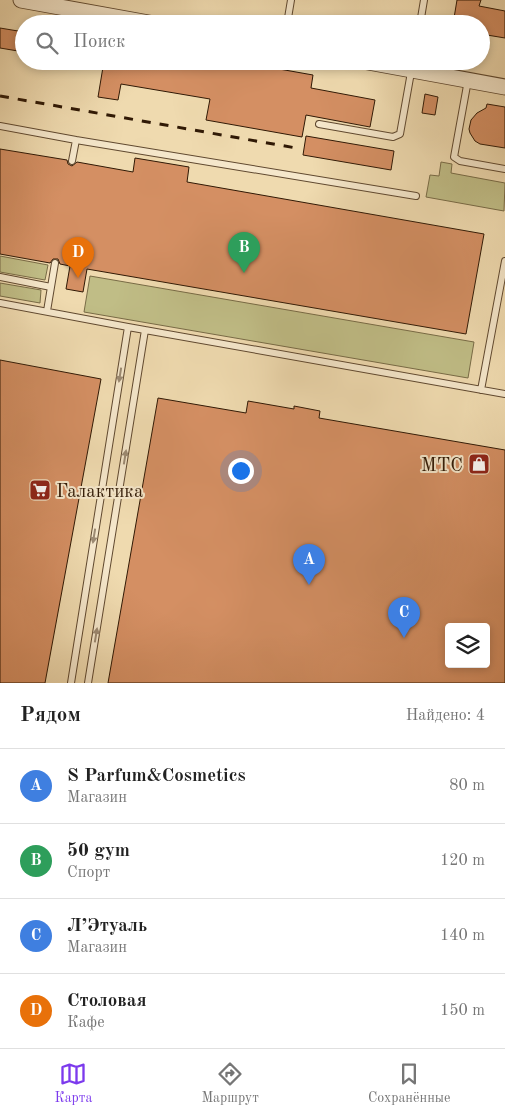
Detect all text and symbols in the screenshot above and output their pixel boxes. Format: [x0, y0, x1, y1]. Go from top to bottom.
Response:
search box [15, 15, 490, 70]
icon: search [33, 29, 61, 57]
text: Поиск [73, 33, 125, 52]
pin: B [228, 232, 260, 273]
pin: D [62, 237, 94, 278]
one-way arrow [116, 368, 124, 384]
one-way arrow [121, 449, 129, 465]
shop icon: МТС [467, 452, 491, 476]
place label: МТС [421, 457, 463, 476]
your location [228, 458, 254, 484]
supermarket icon: Галактика [28, 478, 52, 502]
place label: Галактика [56, 483, 144, 502]
one-way arrow [90, 528, 98, 544]
pin: A [293, 544, 325, 585]
pin: C [388, 597, 420, 638]
map controls [445, 623, 490, 668]
button: layers [445, 623, 490, 668]
one-way arrow [92, 627, 100, 643]
text: Рядом [20, 705, 81, 726]
text: Найдено: 4 [406, 708, 485, 724]
text: S Parfum&Cosmetics [67, 767, 246, 786]
text: A [30, 778, 42, 794]
text: 80 m [449, 778, 485, 794]
text: Магазин [67, 790, 127, 806]
text: 50 gym [67, 842, 130, 861]
text: B [30, 853, 42, 869]
text: 120 m [440, 853, 485, 869]
text: Спорт [67, 865, 110, 881]
text: Л’Этуаль [67, 917, 147, 936]
text: C [31, 928, 41, 944]
text: 140 m [440, 928, 485, 944]
text: Магазин [67, 940, 127, 956]
text: Столовая [67, 992, 147, 1011]
text: D [30, 1003, 42, 1019]
text: 150 m [440, 1003, 485, 1019]
text: Кафе [67, 1015, 105, 1031]
tab: Карта [55, 1060, 92, 1107]
tab: Маршрут [201, 1060, 259, 1107]
tab: Сохранённые [368, 1060, 450, 1107]

